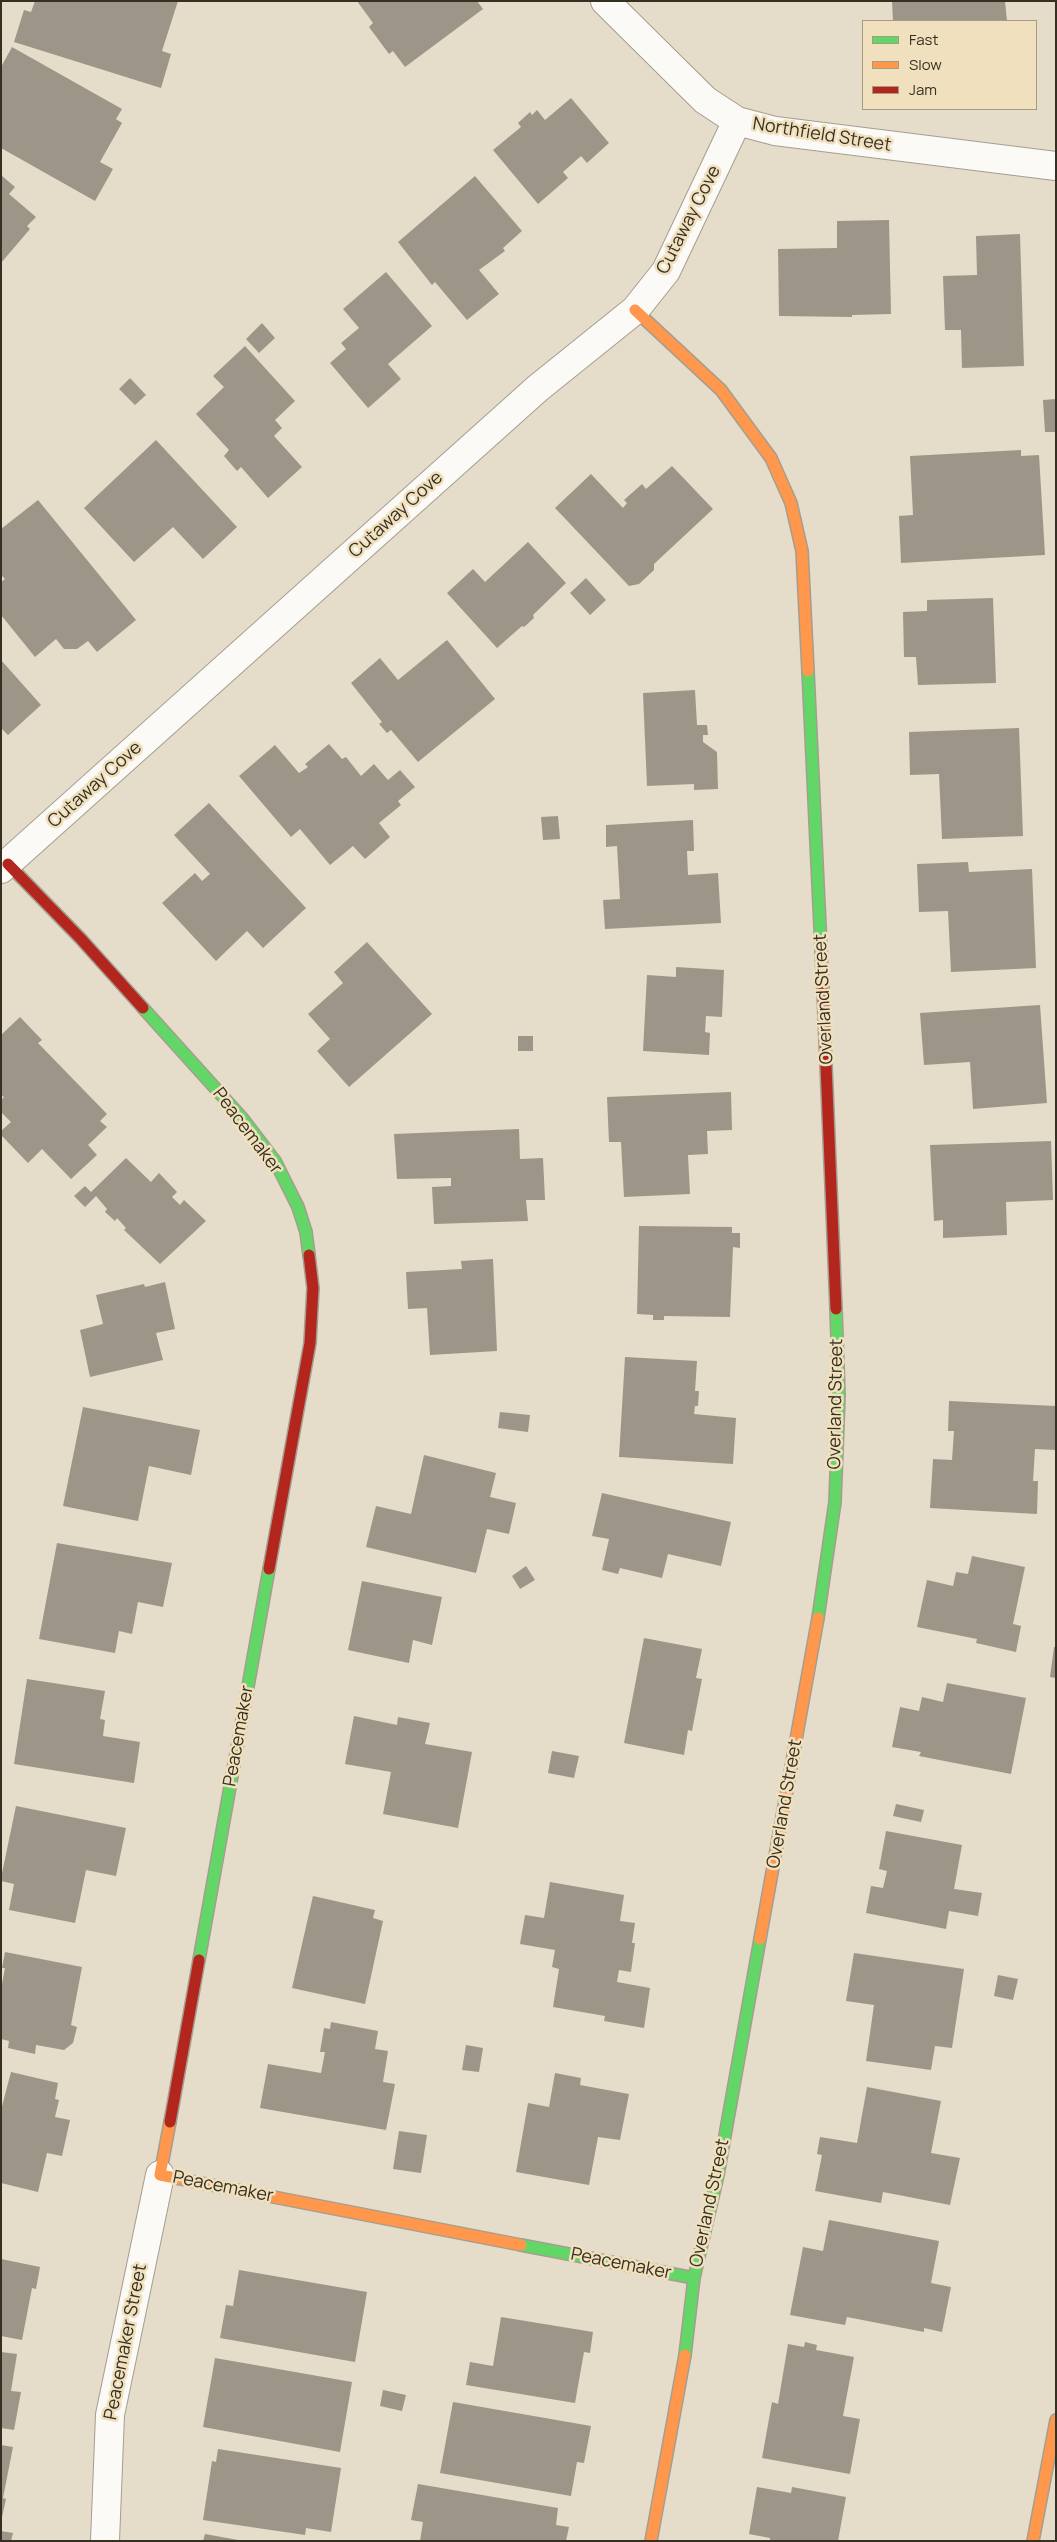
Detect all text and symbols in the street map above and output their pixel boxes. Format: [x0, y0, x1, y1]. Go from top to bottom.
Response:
legend [862, 20, 1037, 110]
text: Fast [909, 29, 938, 50]
text: Slow [909, 54, 942, 75]
text: Jam [909, 79, 937, 100]
street label: Northfield Street [751, 113, 893, 157]
street label: Cutaway Cove [652, 162, 726, 278]
street label: Cutaway Cove [345, 467, 447, 563]
street label: Cutaway Cove [44, 737, 146, 833]
street label: Overland Street [810, 933, 838, 1065]
street label: Peacemaker [208, 1084, 286, 1178]
street label: Overland Street [824, 1338, 848, 1470]
street label: Peacemaker [219, 1684, 259, 1788]
street label: Overland Street [763, 1738, 807, 1870]
street label: Overland Street [686, 2137, 734, 2269]
street label: Peacemaker [171, 2167, 275, 2207]
street label: Peacemaker [569, 2244, 673, 2284]
street label: Peacemaker Street [100, 2262, 152, 2422]

